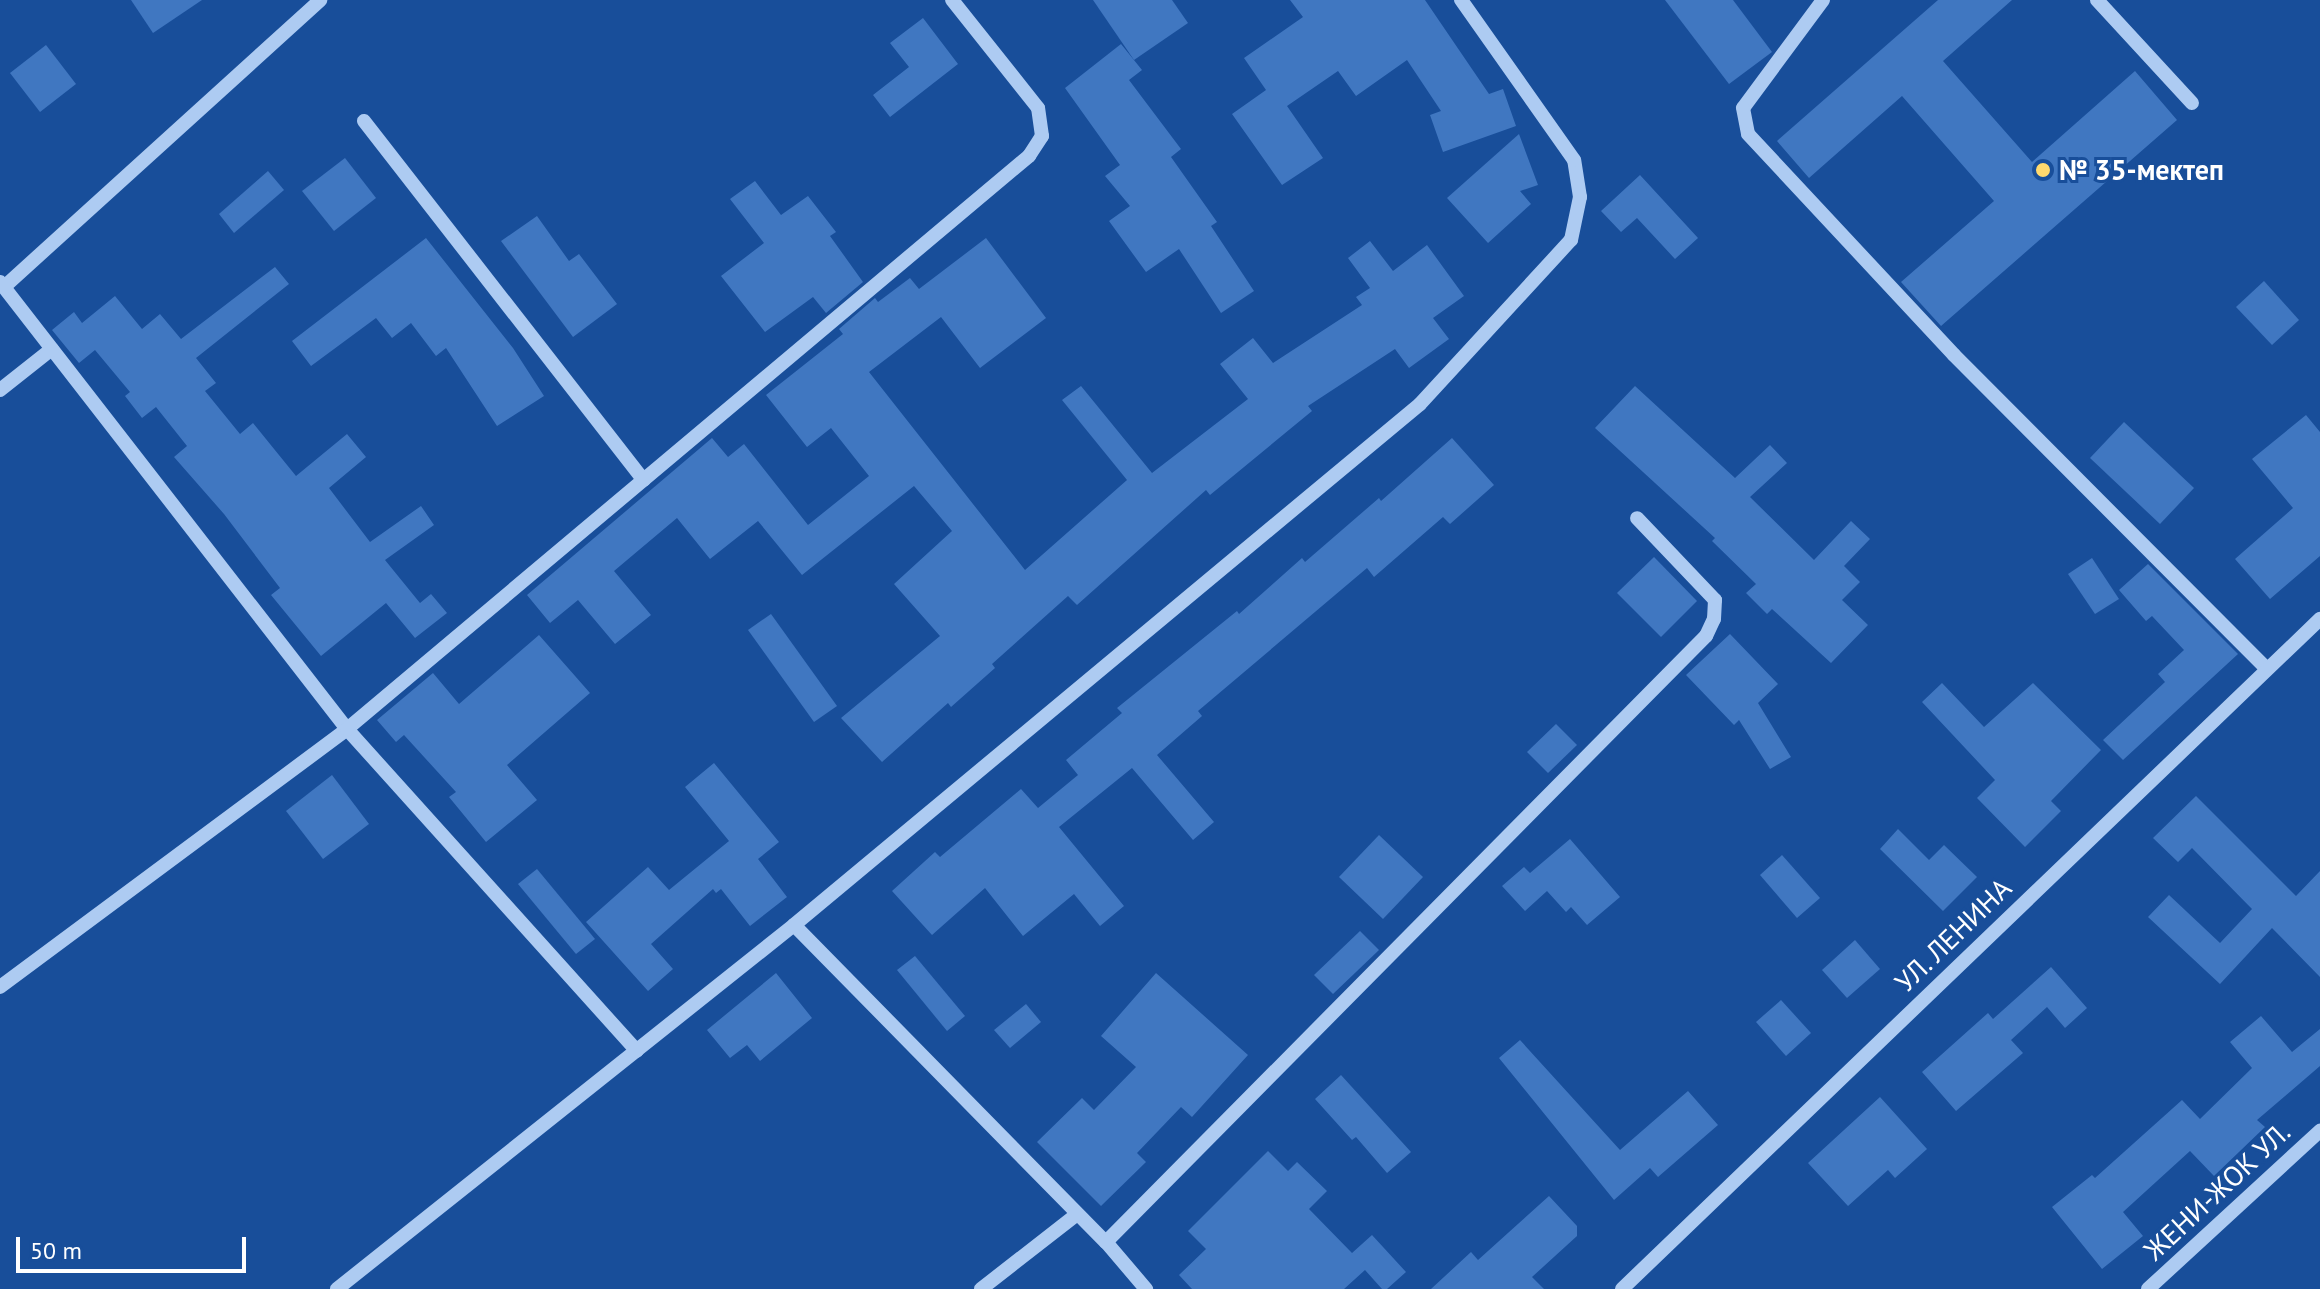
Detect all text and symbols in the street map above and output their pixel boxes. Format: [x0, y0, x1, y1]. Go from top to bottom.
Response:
place label: № 35-мектеп [2059, 153, 2224, 187]
marker: № 35-мектеп [2034, 161, 2052, 179]
street label: УЛ. ЛЕНИНА [1887, 870, 2019, 1000]
street label: ЖЕНИ-ЖОК УЛ. [2137, 1115, 2297, 1267]
scale bar [20, 1221, 250, 1271]
text: 50 m [30, 1235, 82, 1266]

